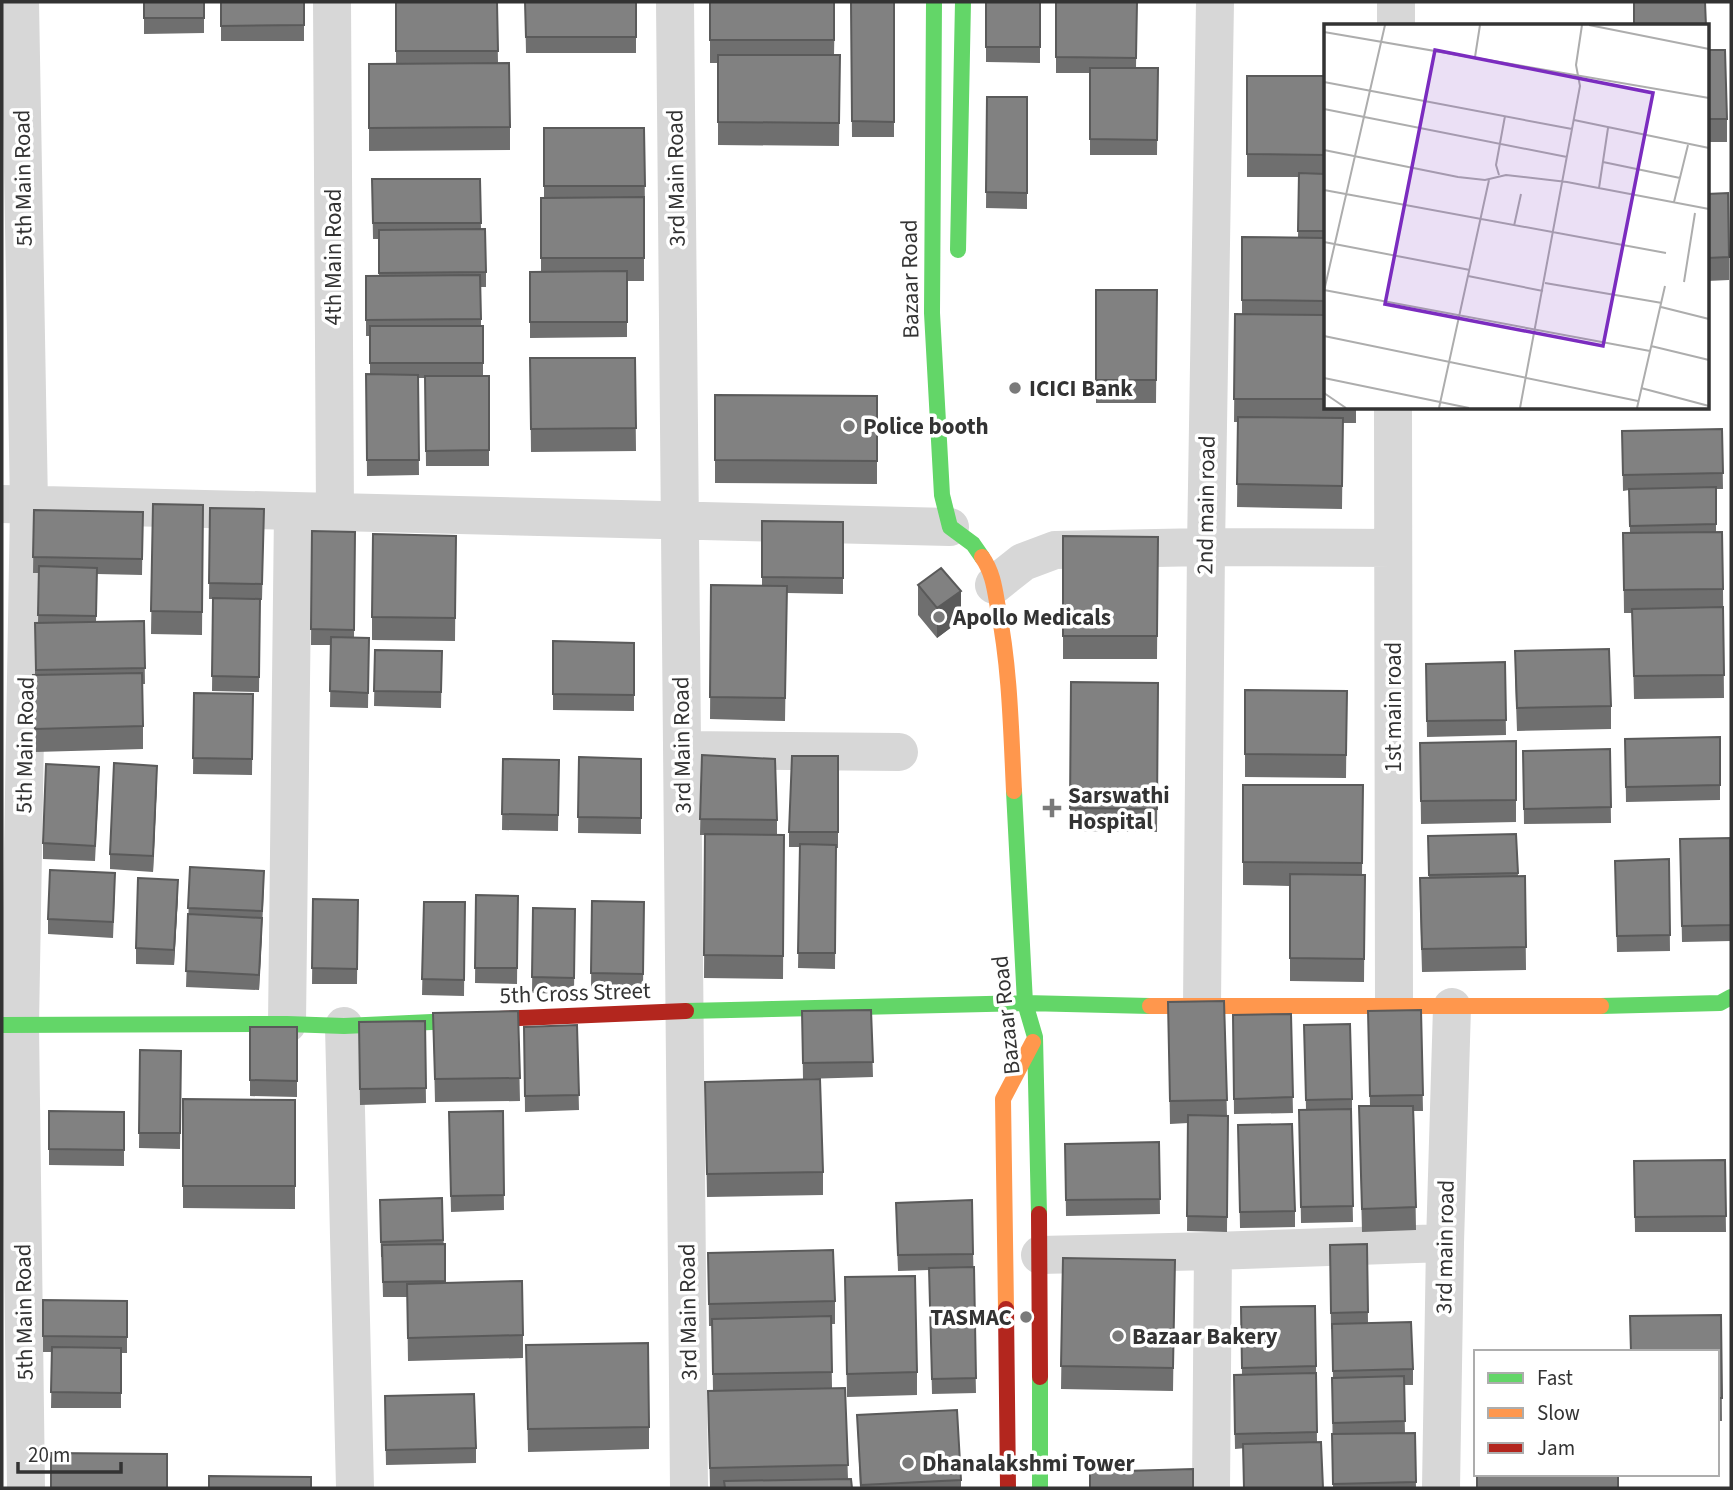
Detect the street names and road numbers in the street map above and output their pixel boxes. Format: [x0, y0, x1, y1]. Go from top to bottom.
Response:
street label: 5th Main Road [5, 109, 41, 247]
street label: 3rd Main Road [658, 109, 694, 247]
street label: 4th Main Road [317, 189, 350, 325]
street label: Bazaar Road [892, 219, 928, 339]
street label: 2nd main road [1188, 435, 1224, 575]
street label: 1st main road [1377, 642, 1410, 772]
street label: 5th Main Road [7, 676, 43, 814]
street label: 3rd Main Road [664, 676, 700, 814]
street label: Bazaar Road [983, 954, 1029, 1076]
street label: 5th Cross Street [499, 974, 651, 1012]
street label: 3rd main road [1427, 1180, 1463, 1314]
street label: 5th Main Road [6, 1243, 42, 1381]
street label: 3rd Main Road [670, 1243, 706, 1381]

